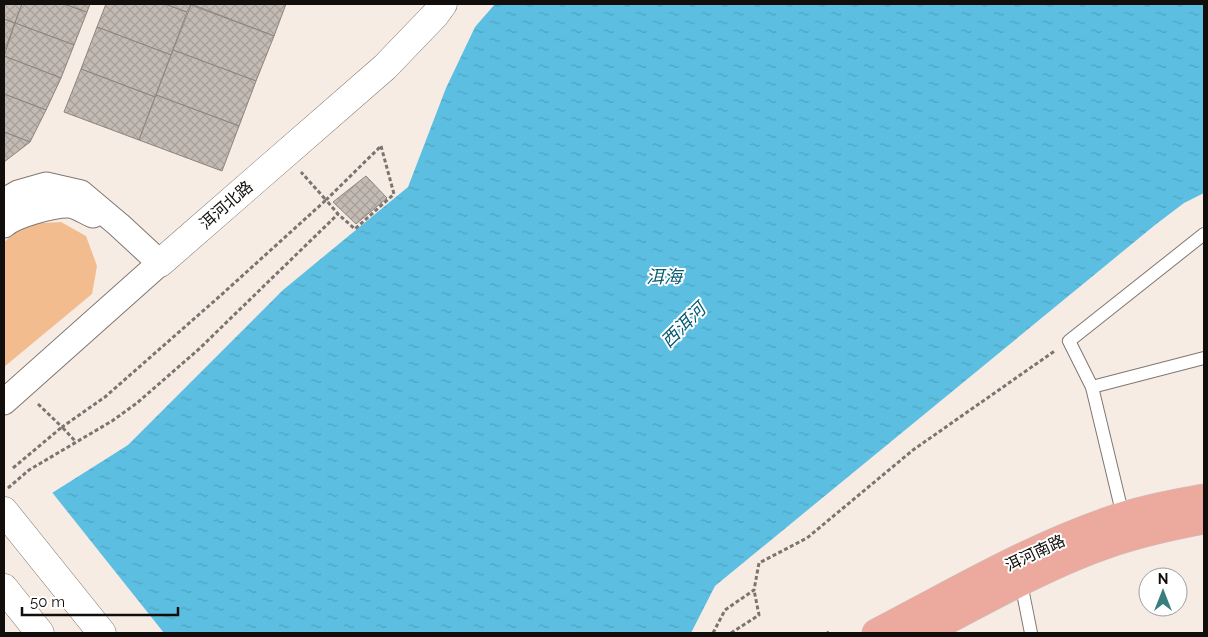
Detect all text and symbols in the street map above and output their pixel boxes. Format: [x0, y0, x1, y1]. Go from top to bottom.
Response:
street label: 洱河北路 [196, 177, 256, 233]
water label: 洱海 [646, 266, 685, 287]
water label: 西洱河 [656, 296, 712, 352]
street label: 洱河南路 [1002, 531, 1068, 575]
north arrow [1138, 567, 1188, 617]
text: N [1158, 571, 1168, 587]
scale bar [22, 584, 179, 616]
text: 50 m [30, 593, 65, 611]

